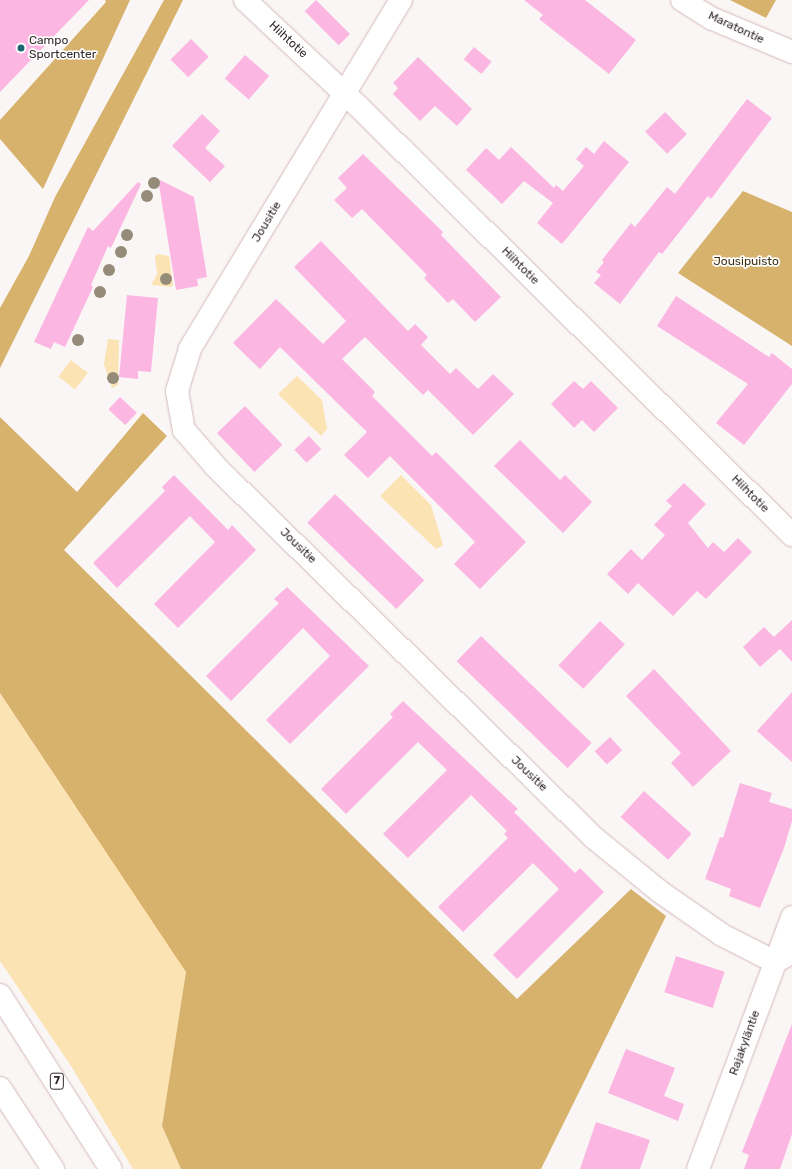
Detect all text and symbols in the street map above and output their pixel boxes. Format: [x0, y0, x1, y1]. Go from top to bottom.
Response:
street label: Maratontie [706, 9, 766, 47]
street label: Hiihtotie [266, 19, 310, 61]
place label: Campo Sportcenter [29, 34, 96, 62]
marker: Campo Sportcenter [16, 43, 26, 53]
street label: Jousitie [249, 199, 285, 245]
street label: Hiihtotie [498, 244, 542, 288]
park label: Jousipuisto [713, 255, 779, 269]
street label: Hiihtotie [728, 472, 772, 516]
street label: Jousitie [277, 525, 319, 567]
street label: Jousitie [508, 753, 550, 795]
street label: Rajakyläntie [727, 1009, 763, 1077]
road number: 7 [49, 1072, 65, 1090]

